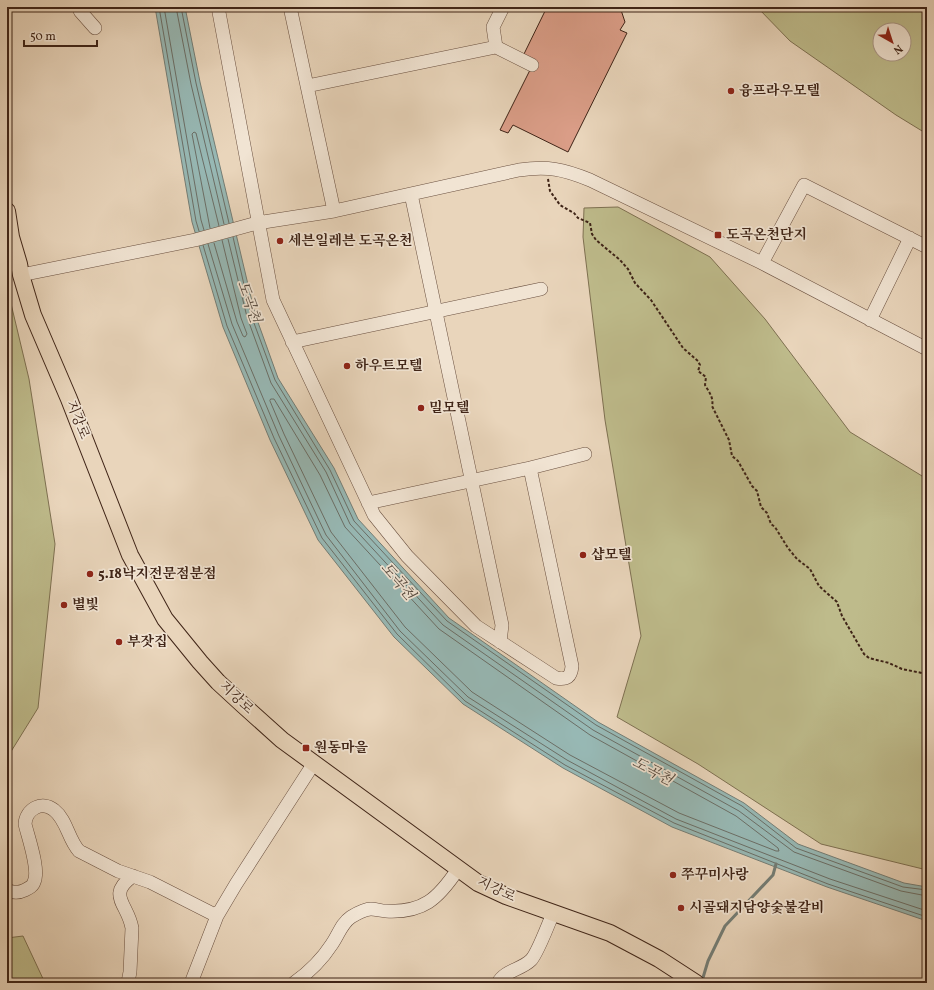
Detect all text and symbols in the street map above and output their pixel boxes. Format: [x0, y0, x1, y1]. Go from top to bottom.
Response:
scale bar [24, 22, 97, 48]
north arrow [872, 22, 912, 62]
text: 50 m [30, 29, 56, 45]
text: N [890, 40, 905, 57]
place label: 융프라우모텔 [739, 82, 820, 101]
marker: 융프라우모텔 [726, 86, 736, 96]
place label: 도곡온천단지 [726, 226, 807, 245]
marker: 도곡온천단지 [713, 230, 723, 240]
place label: 세븐일레븐 도곡온천 [288, 232, 413, 251]
marker: 세븐일레븐 도곡온천 [275, 236, 285, 246]
water label: 도곡천 [231, 278, 265, 327]
place label: 하우트모텔 [355, 357, 423, 376]
marker: 하우트모텔 [342, 361, 352, 371]
street label: 지강로 [61, 398, 94, 443]
place label: 밀모텔 [429, 399, 470, 418]
marker: 밀모텔 [416, 403, 426, 413]
place label: 샵모텔 [591, 546, 632, 565]
marker: 샵모텔 [578, 550, 588, 560]
water label: 도곡천 [375, 559, 420, 607]
place label: 5.18낙지전문점분점 [98, 565, 217, 584]
marker: 5.18낙지전문점분점 [85, 569, 95, 579]
place label: 별빛 [72, 596, 99, 615]
marker: 별빛 [59, 600, 69, 610]
place label: 부잣집 [127, 633, 168, 652]
marker: 부잣집 [114, 637, 124, 647]
street label: 지강로 [215, 677, 258, 719]
place label: 원동마을 [314, 739, 369, 758]
marker: 원동마을 [301, 743, 311, 753]
water label: 도곡천 [628, 753, 677, 792]
place label: 쭈꾸미사랑 [681, 866, 749, 885]
marker: 쭈꾸미사랑 [668, 870, 678, 880]
street label: 지강로 [474, 873, 519, 907]
place label: 시골돼지담양숯불갈비 [689, 899, 824, 918]
marker: 시골돼지담양숯불갈비 [676, 903, 686, 913]

